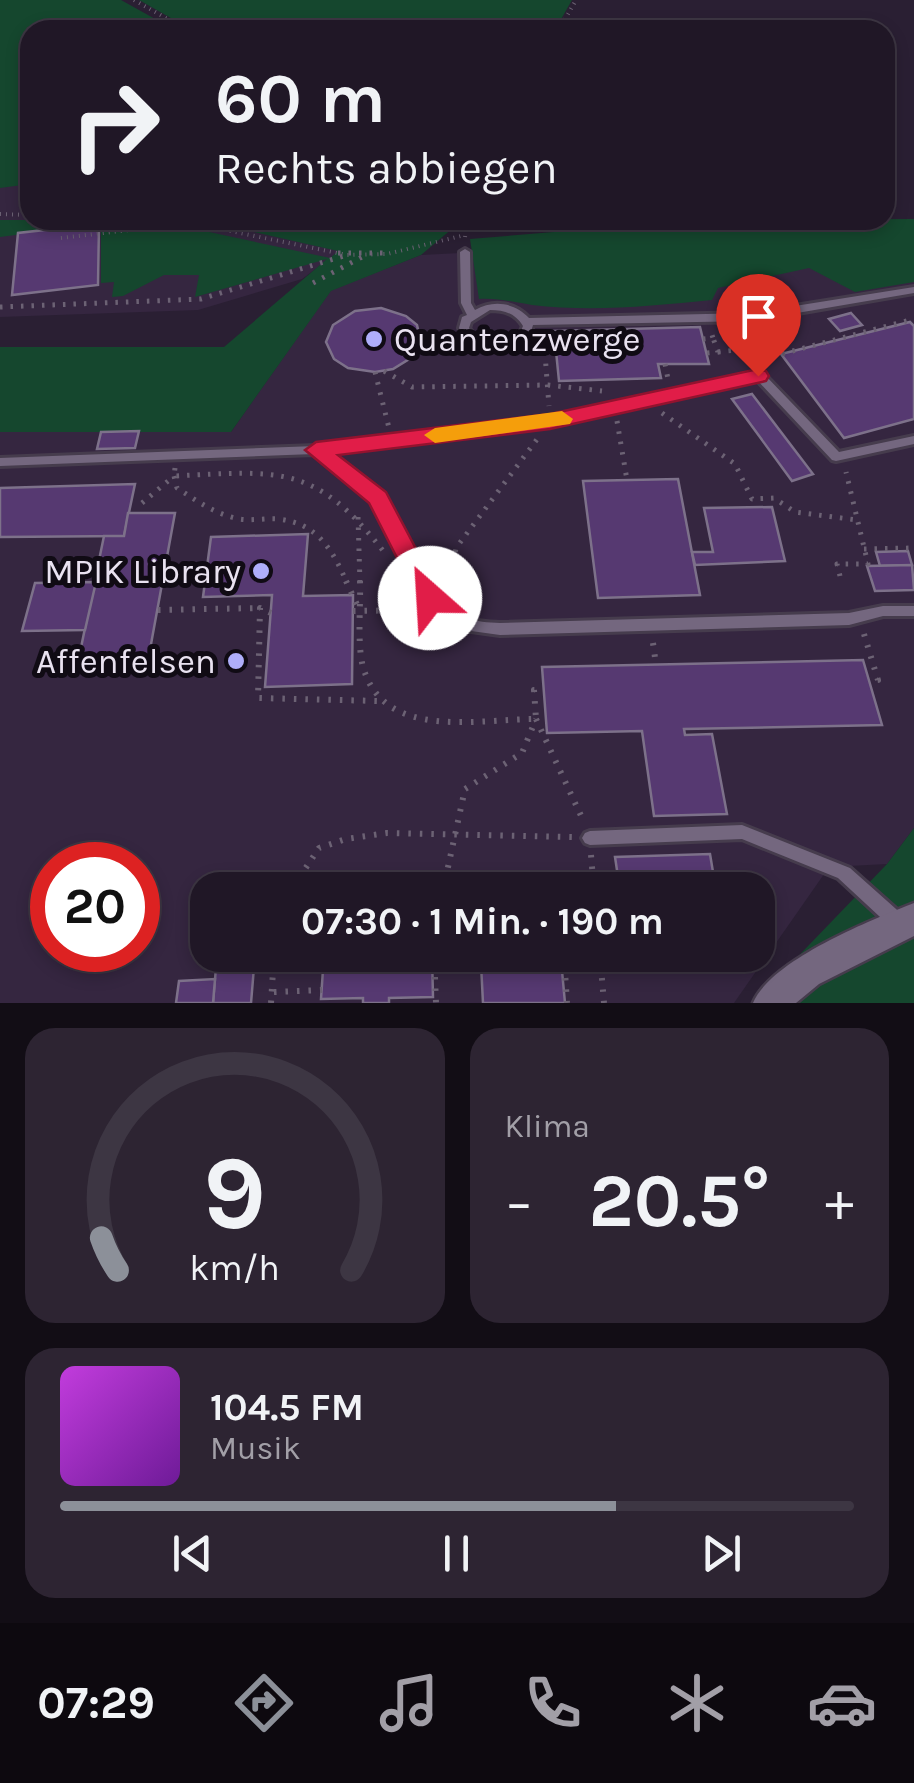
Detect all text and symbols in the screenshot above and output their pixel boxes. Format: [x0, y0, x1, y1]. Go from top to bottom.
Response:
text: 60 m [215, 58, 386, 140]
icon: right [50, 60, 180, 190]
text: Rechts abbiegen [215, 142, 558, 194]
pin [716, 274, 801, 377]
icon: arrive [731, 289, 786, 344]
place label: Quantenzwerge [394, 319, 640, 360]
marker: Quantenzwerge [363, 328, 385, 350]
position arrow [378, 546, 482, 650]
place label: MPIK Library [44, 551, 241, 592]
marker: MPIK Library [250, 560, 272, 582]
place label: Affenfelsen [36, 641, 216, 682]
marker: Affenfelsen [225, 650, 247, 672]
speed limit sign: 20 [30, 842, 160, 972]
text: 07:30 · 1 Min. · 190 m [301, 899, 664, 944]
text: Klima [505, 1108, 590, 1145]
text: 9 [203, 1133, 266, 1254]
text: 20.5° [588, 1157, 770, 1245]
text: − [505, 1170, 533, 1234]
text: + [825, 1170, 854, 1234]
text: km/h [189, 1247, 280, 1289]
text: 104.5 FM [210, 1385, 364, 1430]
text: Musik [210, 1430, 301, 1467]
icon: previous [165, 1526, 220, 1581]
icon: pause [429, 1526, 484, 1581]
icon: next [694, 1526, 749, 1581]
icon: directions [229, 1668, 299, 1738]
icon: music [374, 1668, 444, 1738]
icon: phone [518, 1668, 588, 1738]
icon: climate [662, 1668, 732, 1738]
icon: car [807, 1668, 877, 1738]
text: 07:29 [37, 1677, 155, 1729]

